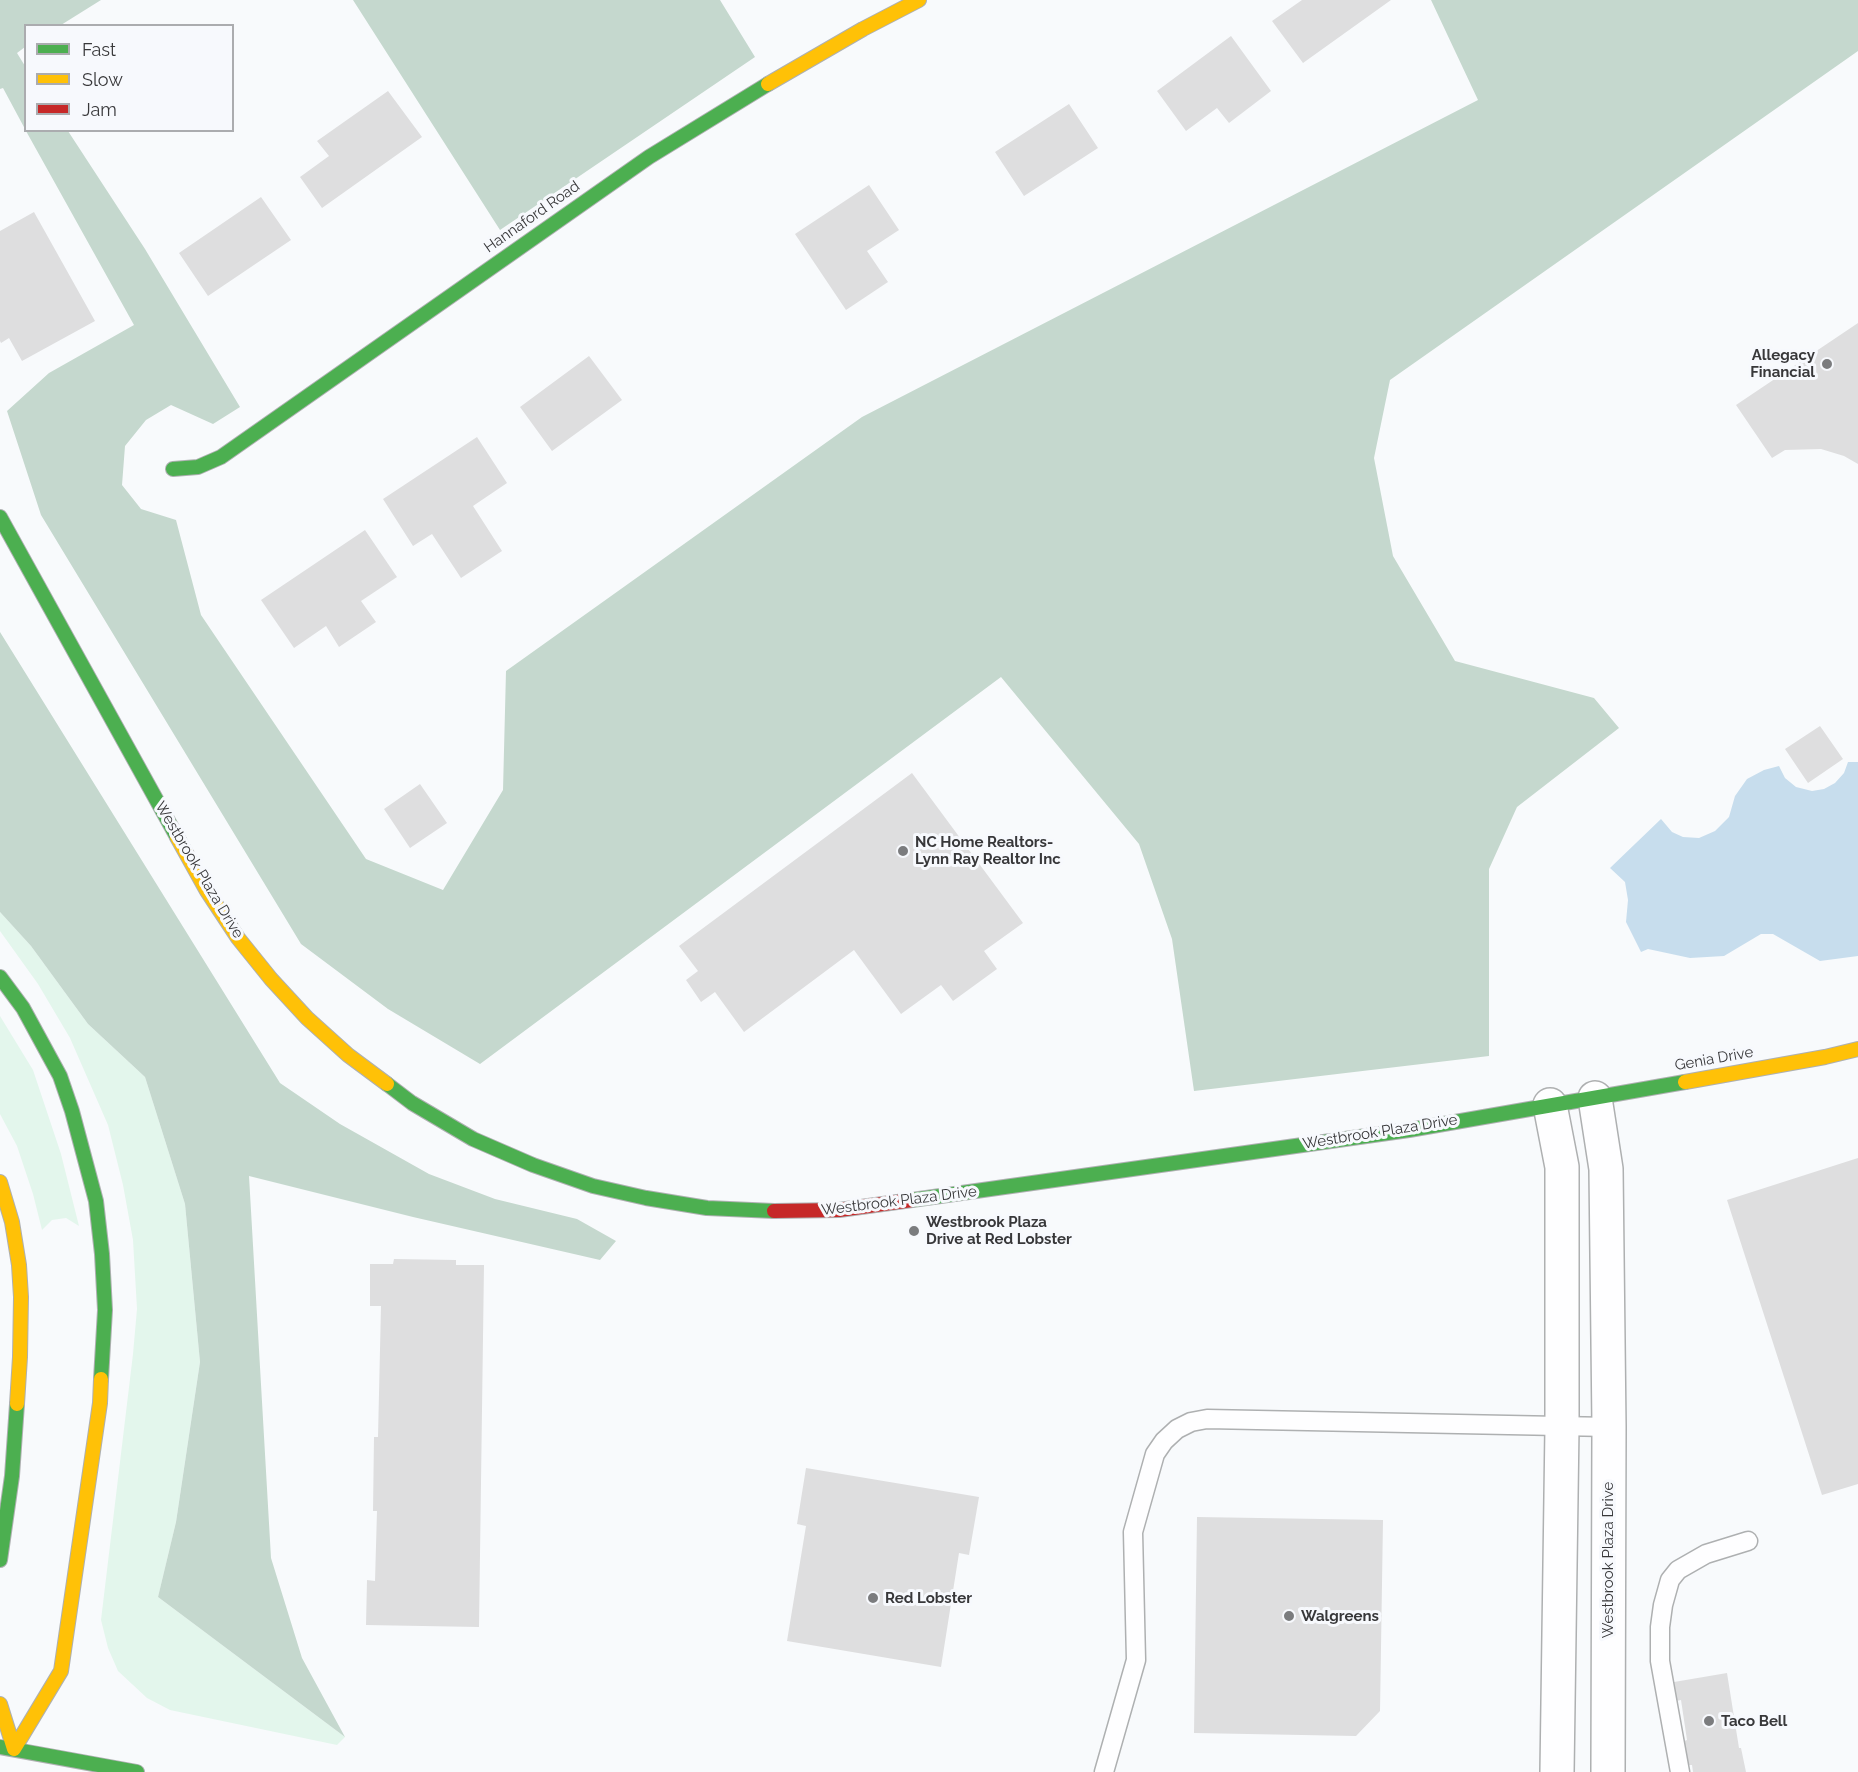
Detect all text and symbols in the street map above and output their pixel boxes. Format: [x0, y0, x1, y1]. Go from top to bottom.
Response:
legend [24, 24, 234, 132]
text: Fast [82, 39, 116, 60]
text: Slow [82, 69, 123, 90]
text: Jam [82, 99, 117, 120]
street label: Hannaford Road [481, 177, 583, 257]
place label: Allegacy Financial [1750, 346, 1815, 381]
marker: Allegacy Financial [1820, 357, 1834, 371]
street label: Westbrook Plaza Drive [151, 798, 247, 942]
place label: NC Home Realtors- Lynn Ray Realtor Inc [915, 833, 1061, 868]
marker: NC Home Realtors- Lynn Ray Realtor Inc [896, 844, 910, 858]
street label: Genia Drive [1673, 1043, 1755, 1075]
street label: Westbrook Plaza Drive [1301, 1111, 1459, 1153]
street label: Westbrook Plaza Drive [820, 1183, 978, 1219]
place label: Westbrook Plaza Drive at Red Lobster [926, 1213, 1072, 1248]
marker: Westbrook Plaza Drive at Red Lobster [907, 1224, 921, 1238]
street label: Westbrook Plaza Drive [1599, 1482, 1617, 1638]
place label: Red Lobster [885, 1589, 972, 1607]
marker: Red Lobster [866, 1591, 880, 1605]
place label: Walgreens [1301, 1607, 1379, 1625]
marker: Walgreens [1282, 1609, 1296, 1623]
place label: Taco Bell [1721, 1712, 1787, 1730]
marker: Taco Bell [1702, 1714, 1716, 1728]

